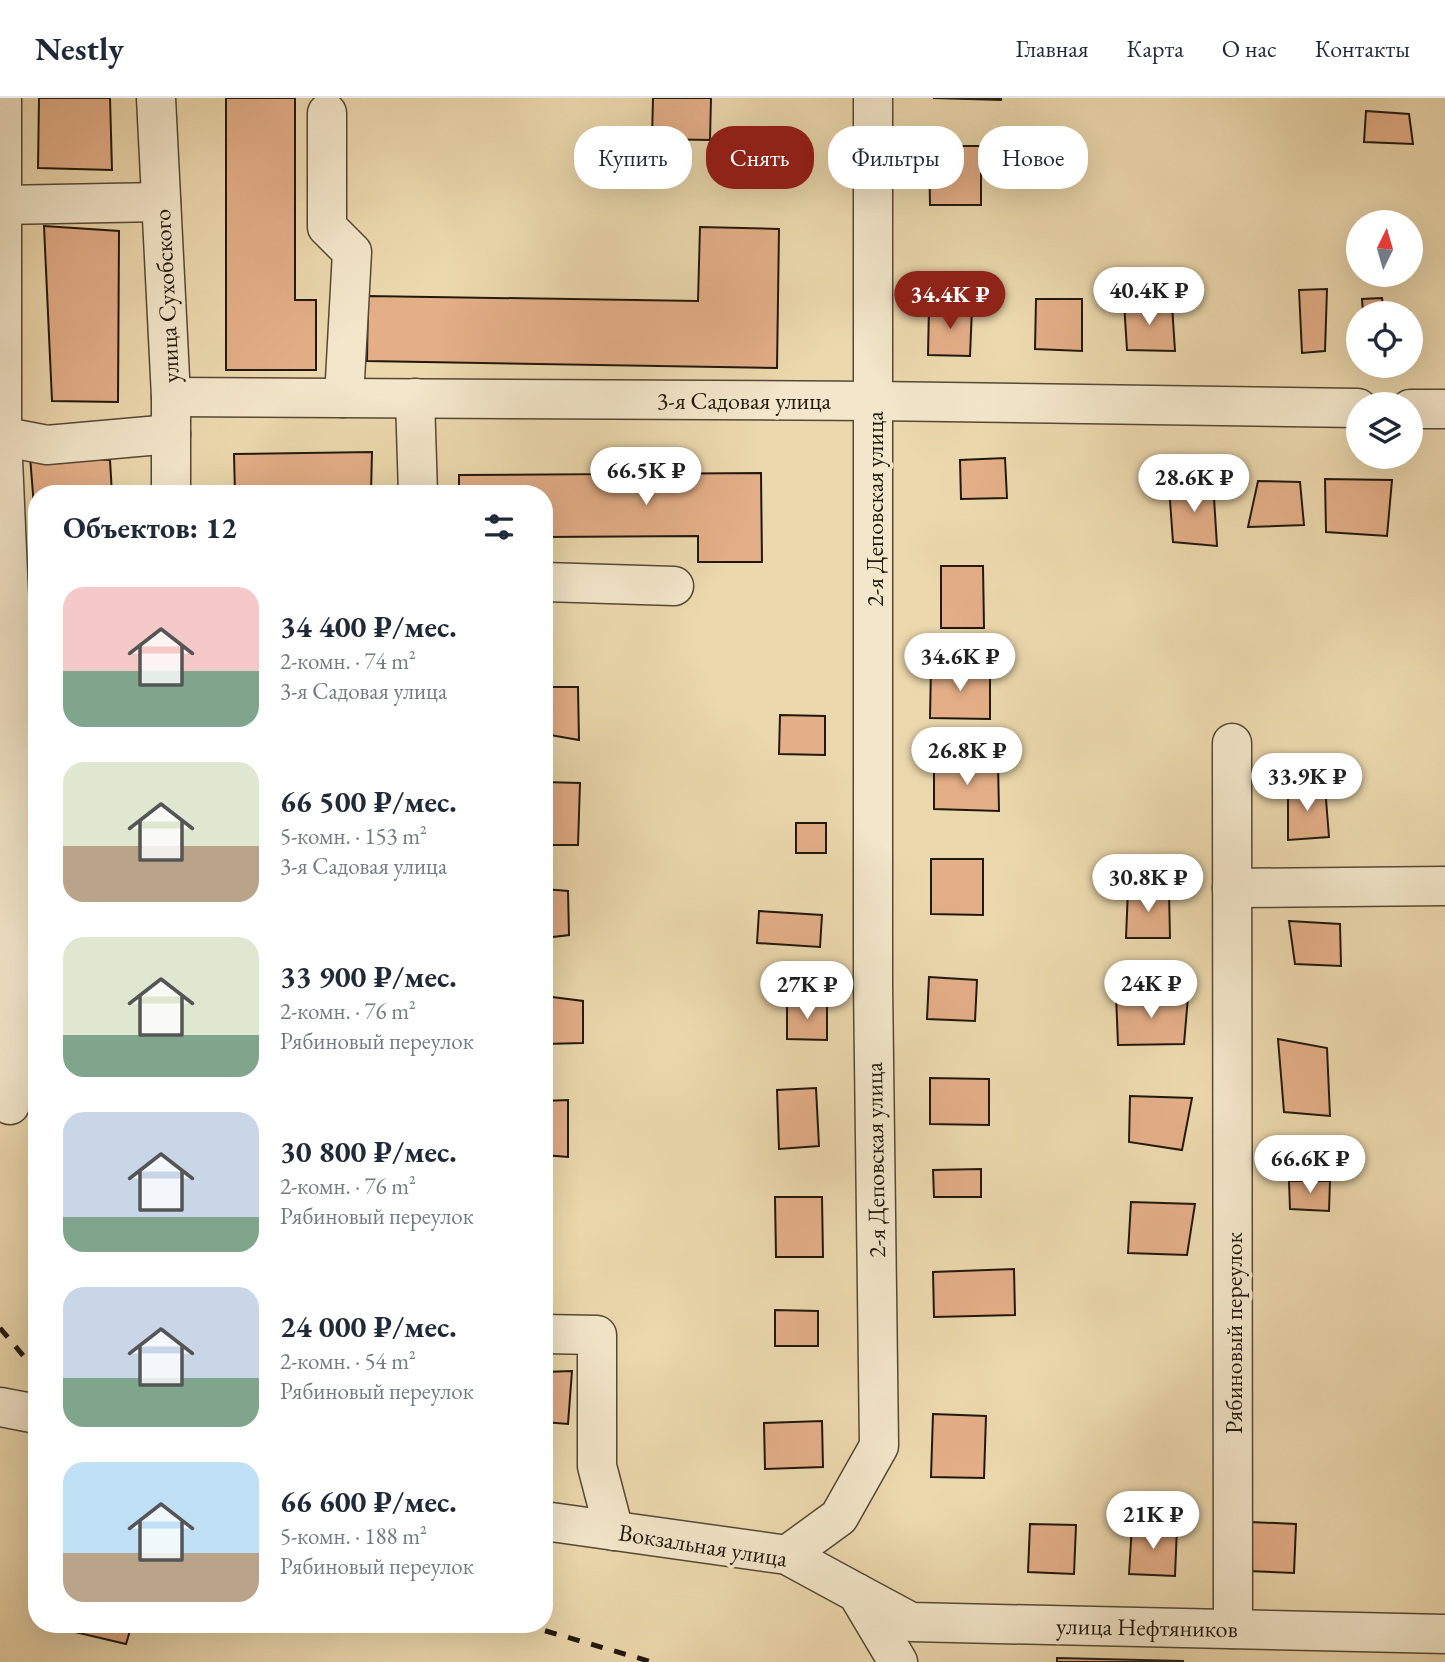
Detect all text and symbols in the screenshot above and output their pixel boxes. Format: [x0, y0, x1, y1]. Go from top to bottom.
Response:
text: Nestly [35, 27, 124, 70]
text: Главная [1015, 33, 1089, 64]
text: Карта [1127, 33, 1184, 64]
text: О нас [1222, 33, 1277, 64]
text: Контакты [1315, 33, 1410, 64]
chip: Купить [574, 126, 692, 189]
chip: Снять [706, 126, 814, 189]
chip: Фильтры [828, 126, 964, 189]
chip: Новое [978, 126, 1088, 189]
street label: улица Сухобского [146, 208, 186, 384]
north arrow [1346, 210, 1423, 287]
map controls [1346, 210, 1423, 469]
pin: 40.4K ₽ [1084, 268, 1214, 327]
pin: 34.4K ₽ [885, 272, 1015, 331]
text: 40.4K ₽ [1109, 275, 1189, 305]
text: 34.4K ₽ [910, 279, 990, 309]
button: locate [1346, 301, 1423, 378]
street label: 3-я Садовая улица [657, 385, 832, 416]
button: layers [1346, 392, 1423, 469]
street label: 2-я Деповская улица [859, 411, 890, 607]
pin: 66.5K ₽ [581, 448, 711, 507]
pin: 28.6K ₽ [1129, 454, 1259, 514]
text: 66.5K ₽ [606, 455, 686, 485]
text: 28.6K ₽ [1154, 462, 1234, 492]
text: Объектов: 12 [63, 508, 237, 547]
icon: filters [480, 508, 518, 546]
text: 34 400 ₽/мес. [280, 607, 457, 646]
icon: home [119, 615, 203, 699]
pin: 34.6K ₽ [895, 634, 1025, 693]
text: 34.6K ₽ [920, 641, 1000, 671]
text: 2-комн. · 74 m² [280, 646, 416, 676]
text: 3-я Садовая улица [280, 676, 447, 706]
pin: 26.8K ₽ [902, 728, 1032, 787]
text: 26.8K ₽ [927, 735, 1007, 765]
pin: 33.9K ₽ [1242, 754, 1372, 813]
text: 33.9K ₽ [1267, 761, 1347, 791]
text: 66 500 ₽/мес. [280, 782, 457, 821]
icon: home [119, 790, 203, 874]
text: 5-комн. · 153 m² [280, 821, 427, 851]
text: 3-я Садовая улица [280, 851, 447, 881]
pin: 30.8K ₽ [1083, 854, 1213, 914]
text: 30.8K ₽ [1108, 862, 1188, 892]
text: 33 900 ₽/мес. [280, 957, 457, 996]
pin: 24K ₽ [1102, 960, 1200, 1020]
pin: 27K ₽ [758, 962, 856, 1021]
icon: home [119, 965, 203, 1049]
text: 24K ₽ [1120, 968, 1182, 998]
text: 27K ₽ [776, 969, 838, 999]
text: 2-комн. · 76 m² [280, 996, 416, 1026]
text: Рябиновый переулок [280, 1026, 474, 1056]
street label: 2-я Деповская улица [858, 1061, 892, 1258]
text: 30 800 ₽/мес. [280, 1132, 457, 1171]
pin: 66.6K ₽ [1245, 1136, 1375, 1195]
icon: home [119, 1140, 203, 1224]
text: 66.6K ₽ [1270, 1143, 1350, 1173]
text: 2-комн. · 76 m² [280, 1171, 416, 1201]
text: Рябиновый переулок [280, 1201, 474, 1231]
street label: Рябиновый переулок [1218, 1231, 1249, 1434]
text: 24 000 ₽/мес. [280, 1307, 457, 1346]
icon: home [119, 1315, 203, 1399]
text: 2-комн. · 54 m² [280, 1346, 416, 1376]
text: Рябиновый переулок [280, 1376, 474, 1406]
text: 66 600 ₽/мес. [280, 1482, 457, 1521]
icon: home [119, 1490, 203, 1574]
pin: 21K ₽ [1104, 1492, 1202, 1551]
text: 21K ₽ [1122, 1499, 1184, 1529]
street label: Вокзальная улица [616, 1516, 790, 1574]
text: 5-комн. · 188 m² [280, 1521, 427, 1551]
text: Рябиновый переулок [280, 1551, 474, 1581]
street label: улица Нефтяников [1056, 1610, 1238, 1644]

